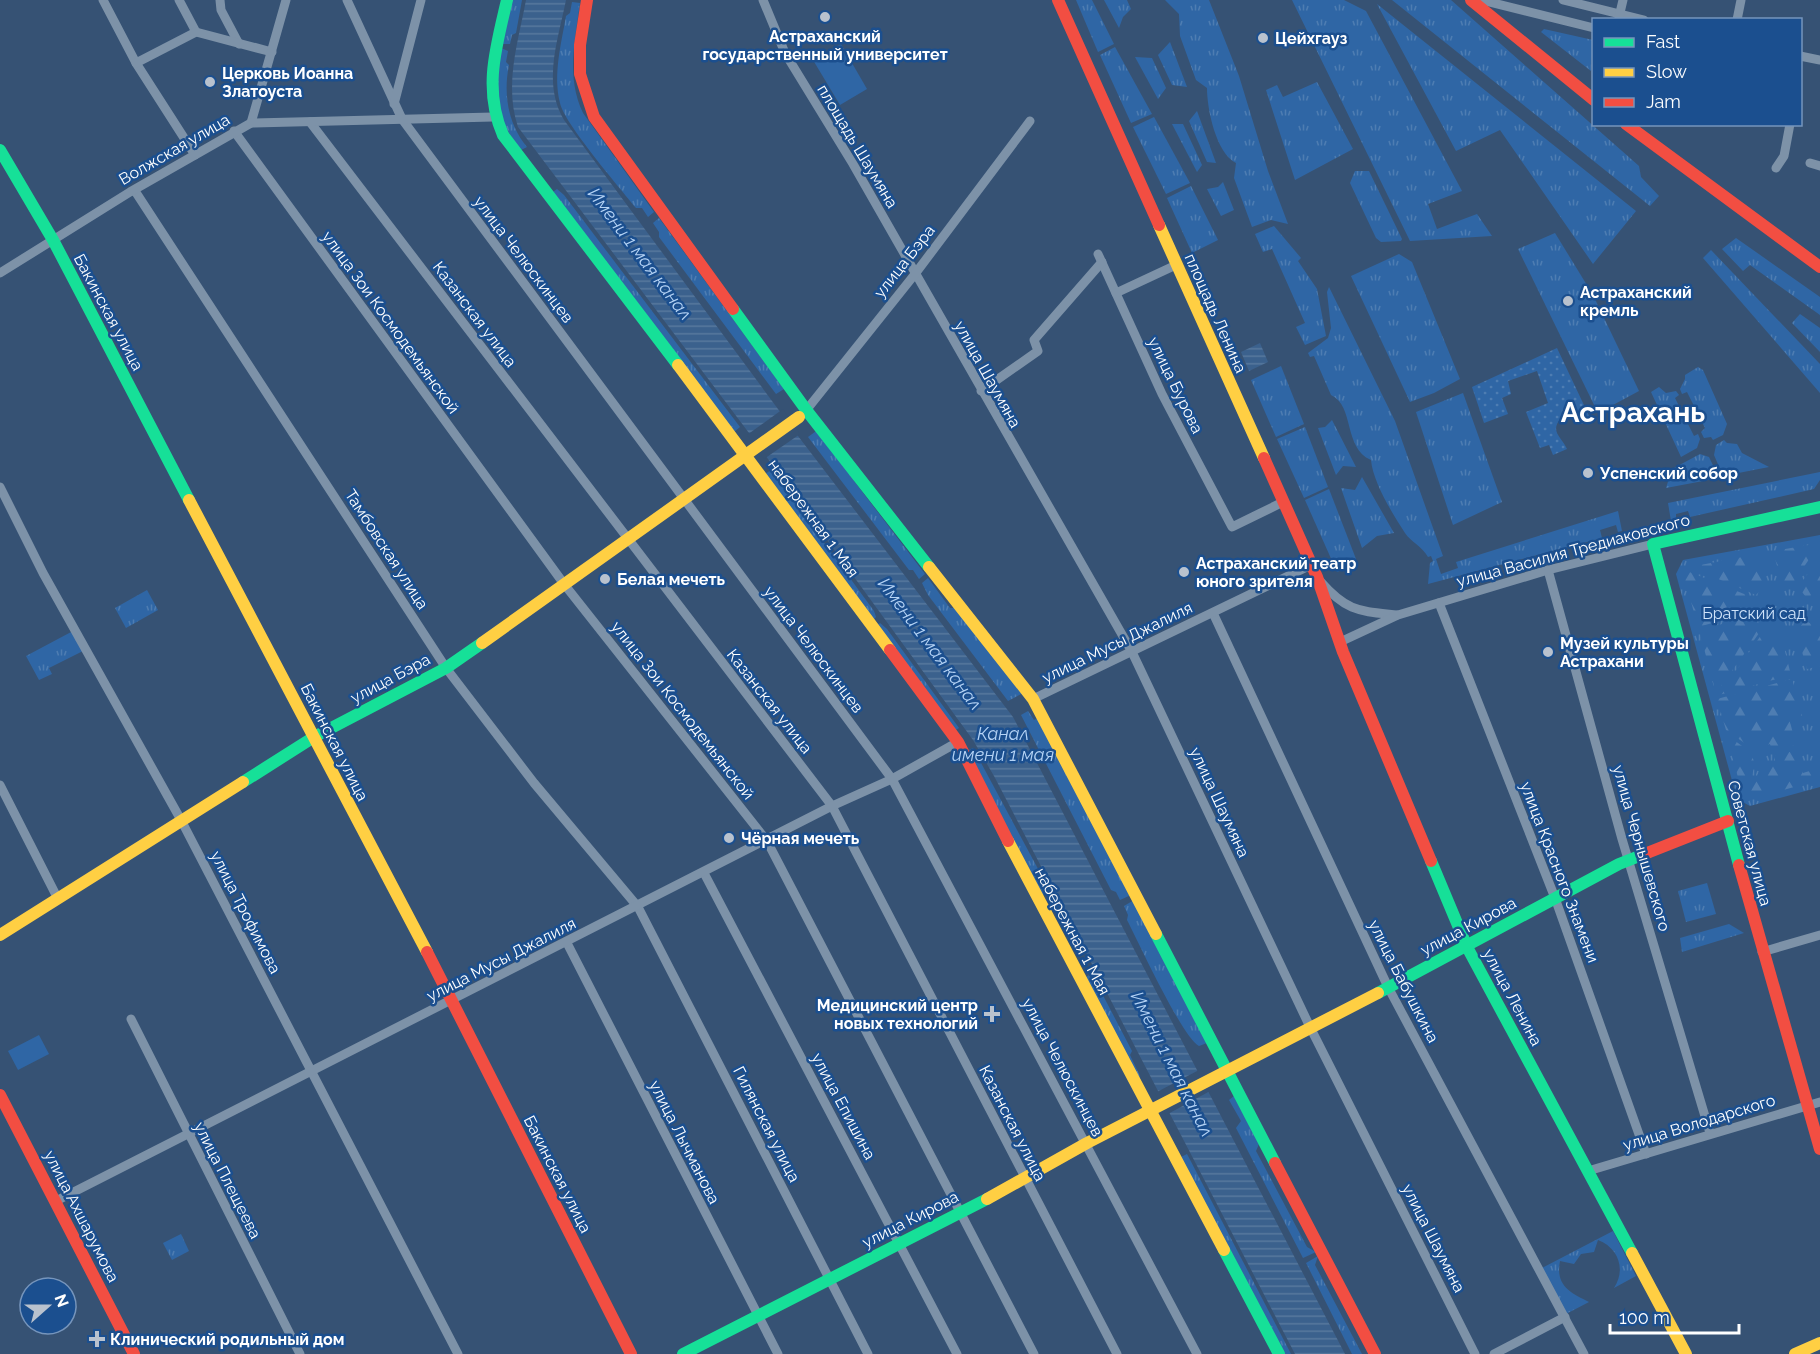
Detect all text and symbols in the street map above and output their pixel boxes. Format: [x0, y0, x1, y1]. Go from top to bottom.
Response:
marker: Астраханский государственный университет [818, 10, 832, 24]
legend [1592, 18, 1802, 126]
place label: Астраханский государственный университет [702, 27, 948, 64]
place label: Цейхгауз [1275, 29, 1347, 48]
marker: Цейхгауз [1256, 31, 1270, 45]
text: Fast [1646, 31, 1680, 52]
text: Slow [1646, 61, 1687, 82]
place label: Церковь Иоанна Златоуста [222, 64, 353, 101]
marker: Церковь Иоанна Златоуста [203, 75, 217, 89]
street label: площадь Шаумяна [813, 81, 902, 211]
text: Jam [1646, 91, 1681, 112]
street label: Волжская улица [115, 110, 233, 189]
water label: Имени 1 мая канал [584, 184, 697, 324]
street label: улица Челюскинцев [470, 192, 577, 326]
street label: улица Бэра [870, 221, 939, 302]
street label: улица Зои Космодемьянской [318, 227, 463, 417]
street label: Бакинская улица [70, 251, 147, 374]
street label: площадь Ленина [1181, 251, 1250, 376]
street label: Казанская улица [429, 258, 520, 371]
place label: Астраханский кремль [1580, 283, 1692, 320]
marker: Астраханский кремль [1561, 294, 1575, 308]
street label: улица Шаумяна [950, 317, 1025, 431]
street label: улица Бурова [1144, 334, 1207, 437]
district label: Астрахань [1561, 396, 1705, 429]
street label: набережная 1 Мая [764, 456, 863, 581]
place label: Успенский собор [1599, 464, 1738, 483]
marker: Успенский собор [1581, 466, 1595, 480]
street label: Тамбовская улица [341, 486, 432, 613]
street label: улица Василия Тредиаковского [1454, 510, 1692, 591]
place label: Астраханский театр юного зрителя [1196, 554, 1356, 591]
marker: Астраханский театр юного зрителя [1177, 565, 1191, 579]
place label: Белая мечеть [617, 570, 725, 589]
marker: Белая мечеть [598, 572, 612, 586]
water label: Имени 1 мая канал [874, 574, 987, 714]
street label: улица Челюскинцев [760, 582, 867, 716]
street label: улица Мусы Джалиля [1039, 598, 1195, 687]
park label: Братский сад [1702, 604, 1806, 623]
street label: улица Зои Космодемьянской [607, 617, 758, 803]
place label: Музей культуры Астрахани [1560, 634, 1689, 671]
street label: Казанская улица [723, 645, 816, 757]
marker: Музей культуры Астрахани [1541, 645, 1555, 659]
street label: улица Бэра [347, 650, 433, 707]
street label: Бакинская улица [297, 680, 372, 804]
water label: Канал имени 1 мая [952, 723, 1054, 765]
street label: улица Шаумяна [1186, 744, 1253, 860]
street label: улица Чернышевского [1609, 763, 1674, 933]
street label: Советская улица [1724, 778, 1775, 908]
street label: улица Красного Знамени [1516, 779, 1603, 965]
place label: Чёрная мечеть [741, 829, 860, 848]
marker: Чёрная мечеть [722, 831, 736, 845]
street label: улица Трофимова [206, 848, 285, 977]
street label: набережная 1 Мая [1031, 864, 1114, 998]
street label: улица Кирова [1417, 893, 1519, 960]
street label: улица Мусы Джалиля [423, 914, 579, 1005]
street label: улица Бабушкина [1364, 917, 1443, 1046]
street label: улица Ленина [1479, 945, 1546, 1049]
water label: Имени 1 мая канал [1127, 988, 1218, 1140]
street label: улица Челюскинцев [1018, 995, 1107, 1140]
place label: Медицинский центр новых технологий [817, 996, 978, 1033]
marker: Медицинский центр новых технологий [983, 1005, 1001, 1023]
street label: улица Епишина [807, 1050, 880, 1163]
street label: Казанская улица [975, 1062, 1050, 1184]
street label: Гилянская улица [729, 1063, 804, 1185]
street label: улица Лычманова [645, 1077, 724, 1207]
street label: улица Володарского [1621, 1090, 1778, 1155]
street label: Бакинская улица [520, 1112, 595, 1236]
street label: улица Плещеева [190, 1119, 265, 1242]
street label: улица Ахшарумова [40, 1147, 123, 1285]
street label: улица Шаумяна [1398, 1181, 1469, 1296]
street label: улица Кирова [859, 1187, 962, 1252]
north arrow [18, 1276, 78, 1336]
text: N [50, 1292, 73, 1310]
scale bar [1610, 1297, 1739, 1335]
text: 100 m [1619, 1307, 1670, 1328]
marker: Клинический родильный дом [88, 1330, 106, 1348]
place label: Клинический родильный дом [110, 1330, 344, 1349]

